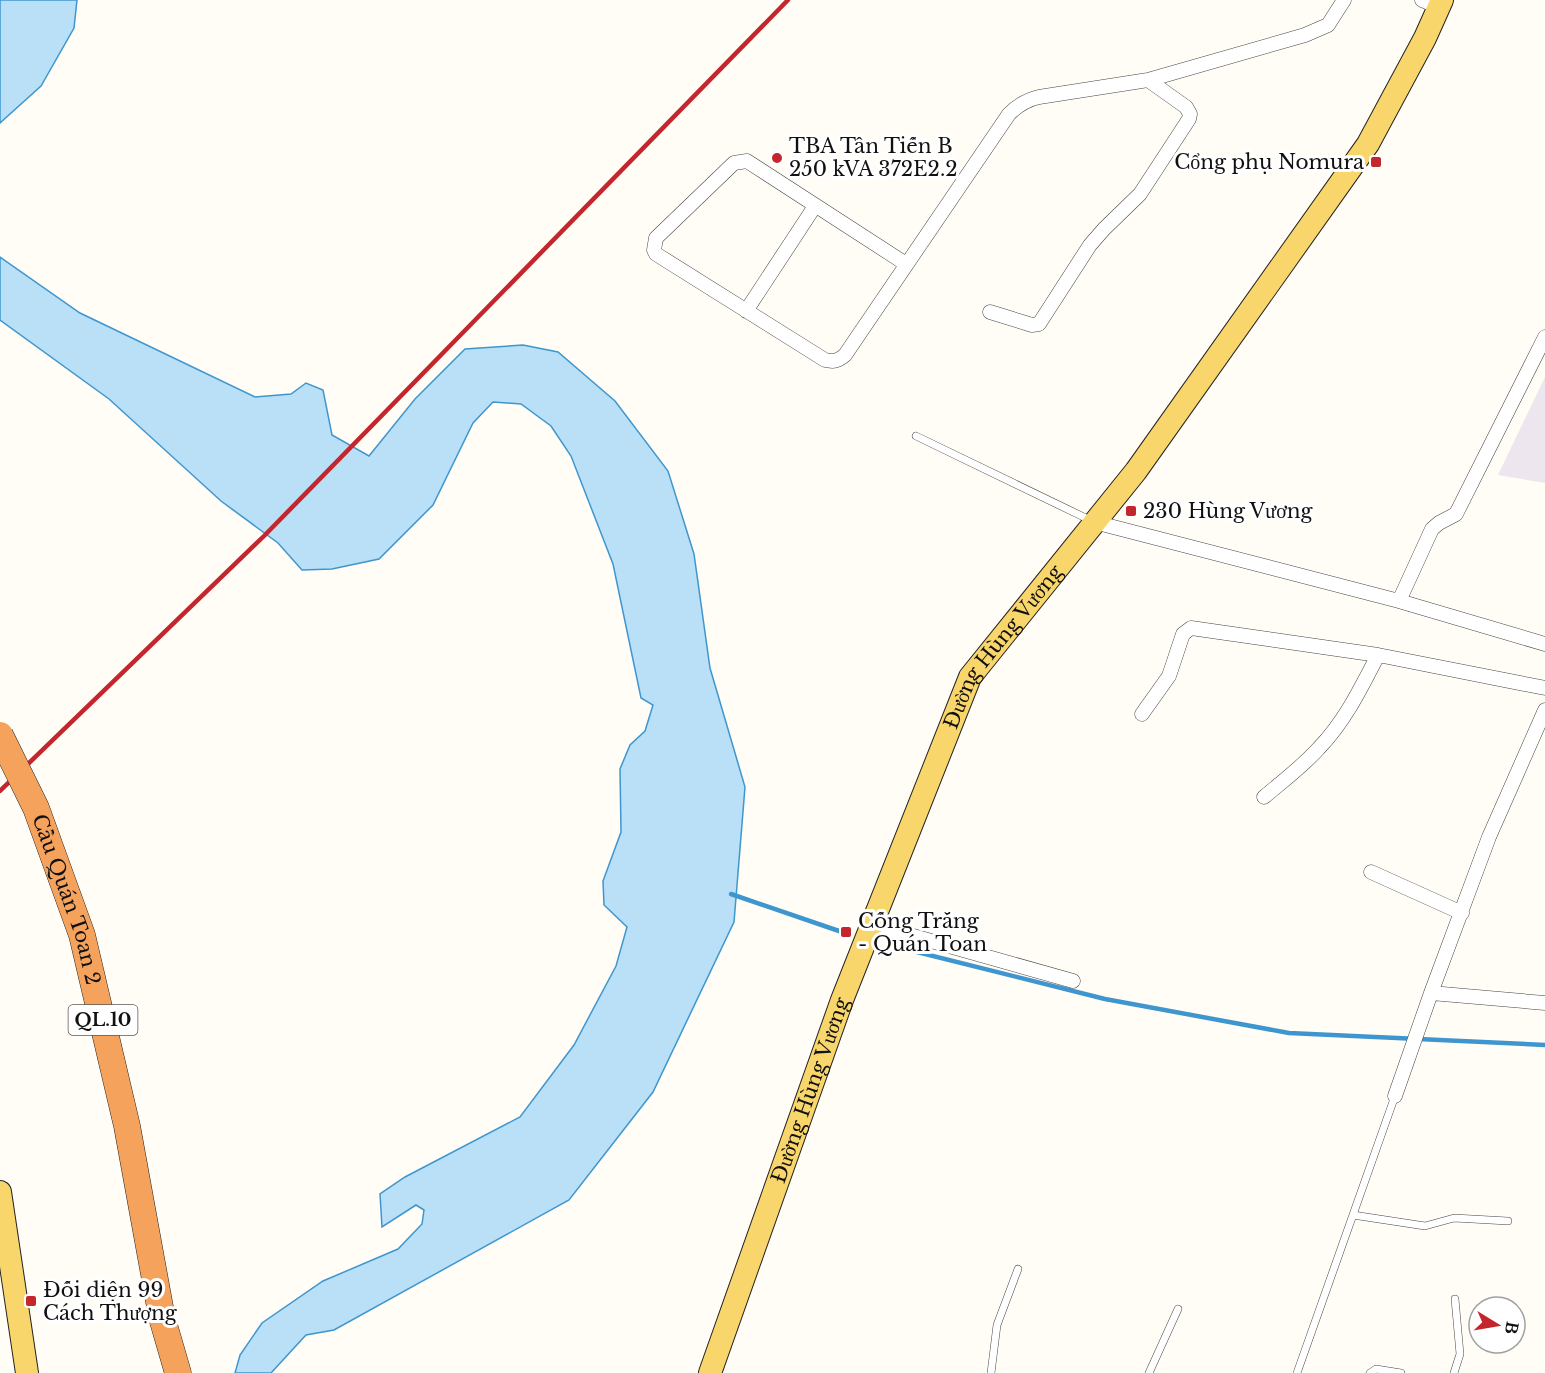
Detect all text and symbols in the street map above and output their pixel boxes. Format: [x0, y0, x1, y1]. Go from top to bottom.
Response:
place label: TBA Tân Tiến B 250 kVA 372E2.2 [789, 134, 958, 181]
place label: Cổng phụ Nomura [1174, 150, 1365, 174]
marker: TBA Tân Tiến B 250 kVA 372E2.2 [770, 151, 784, 165]
marker: Cổng phụ Nomura [1369, 155, 1383, 169]
place label: 230 Hùng Vương [1143, 499, 1313, 523]
marker: 230 Hùng Vương [1124, 504, 1138, 518]
street label: Đường Hùng Vương [939, 559, 1068, 732]
street label: Cầu Quán Toan 2 [27, 811, 105, 987]
place label: Cống Trắng - Quán Toan [858, 909, 987, 956]
marker: Cống Trắng - Quán Toan [839, 925, 853, 939]
street label: Đường Hùng Vương [766, 993, 854, 1186]
road number: QL.10 [68, 1005, 138, 1035]
place label: Đối diện 99 Cách Thượng [43, 1278, 178, 1325]
marker: Đối diện 99 Cách Thượng [24, 1294, 38, 1308]
north arrow [1467, 1295, 1527, 1355]
text: B [1501, 1320, 1523, 1336]

